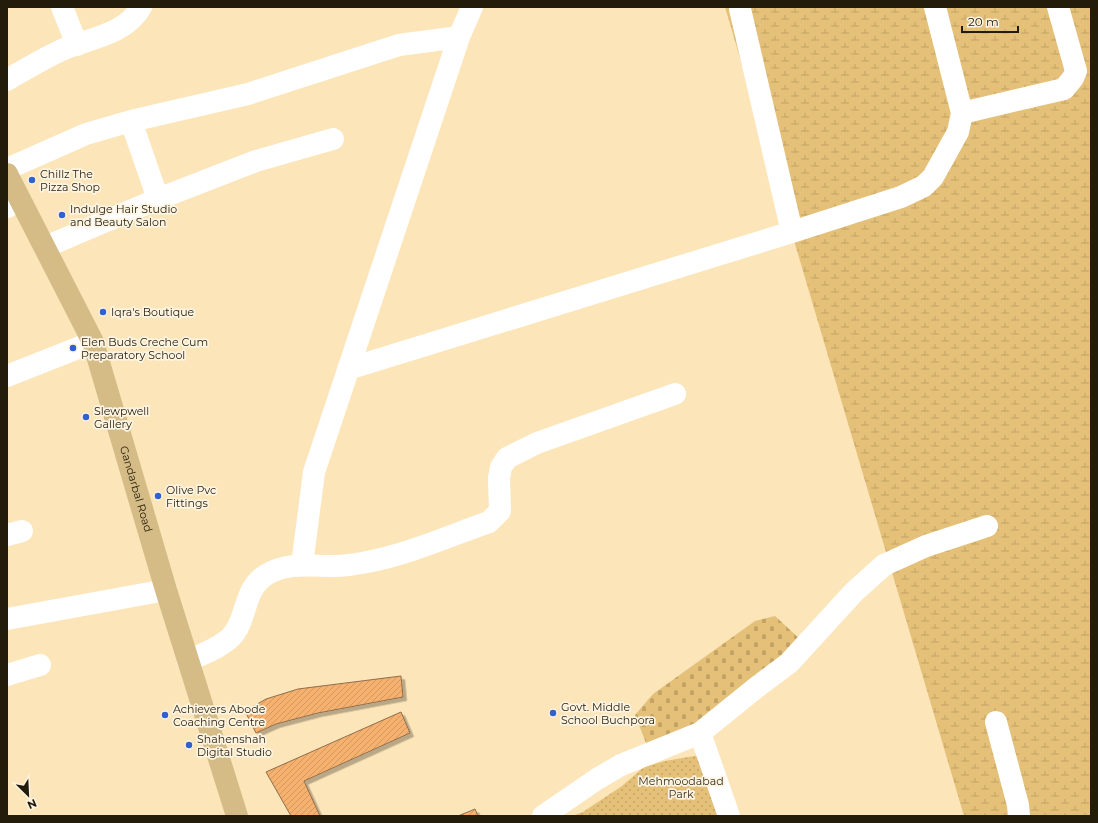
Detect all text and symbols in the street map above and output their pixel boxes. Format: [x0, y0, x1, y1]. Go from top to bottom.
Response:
scale bar [962, 8, 1018, 34]
text: 20 m [968, 14, 999, 29]
place label: Chillz The Pizza Shop [40, 167, 100, 194]
marker: Chillz The Pizza Shop [27, 175, 37, 185]
place label: Indulge Hair Studio and Beauty Salon [70, 202, 177, 229]
marker: Indulge Hair Studio and Beauty Salon [57, 210, 67, 220]
place label: Iqra's Boutique [111, 305, 195, 319]
marker: Iqra's Boutique [98, 307, 108, 317]
place label: Elen Buds Creche Cum Preparatory School [81, 335, 208, 362]
marker: Elen Buds Creche Cum Preparatory School [68, 343, 78, 353]
place label: Slewpwell Gallery [94, 404, 149, 431]
marker: Slewpwell Gallery [81, 412, 91, 422]
street label: Gandarbal Road [117, 444, 156, 534]
place label: Olive Pvc Fittings [166, 483, 216, 510]
marker: Olive Pvc Fittings [153, 491, 163, 501]
place label: Govt. Middle School Buchpora [561, 700, 655, 727]
place label: Achievers Abode Coaching Centre [173, 702, 266, 729]
marker: Govt. Middle School Buchpora [548, 708, 558, 718]
marker: Achievers Abode Coaching Centre [160, 710, 170, 720]
place label: Shahenshah Digital Studio [197, 732, 272, 759]
marker: Shahenshah Digital Studio [184, 740, 194, 750]
park label: Mehmoodabad Park [638, 774, 724, 801]
north arrow [8, 775, 48, 815]
text: N [25, 796, 39, 812]

